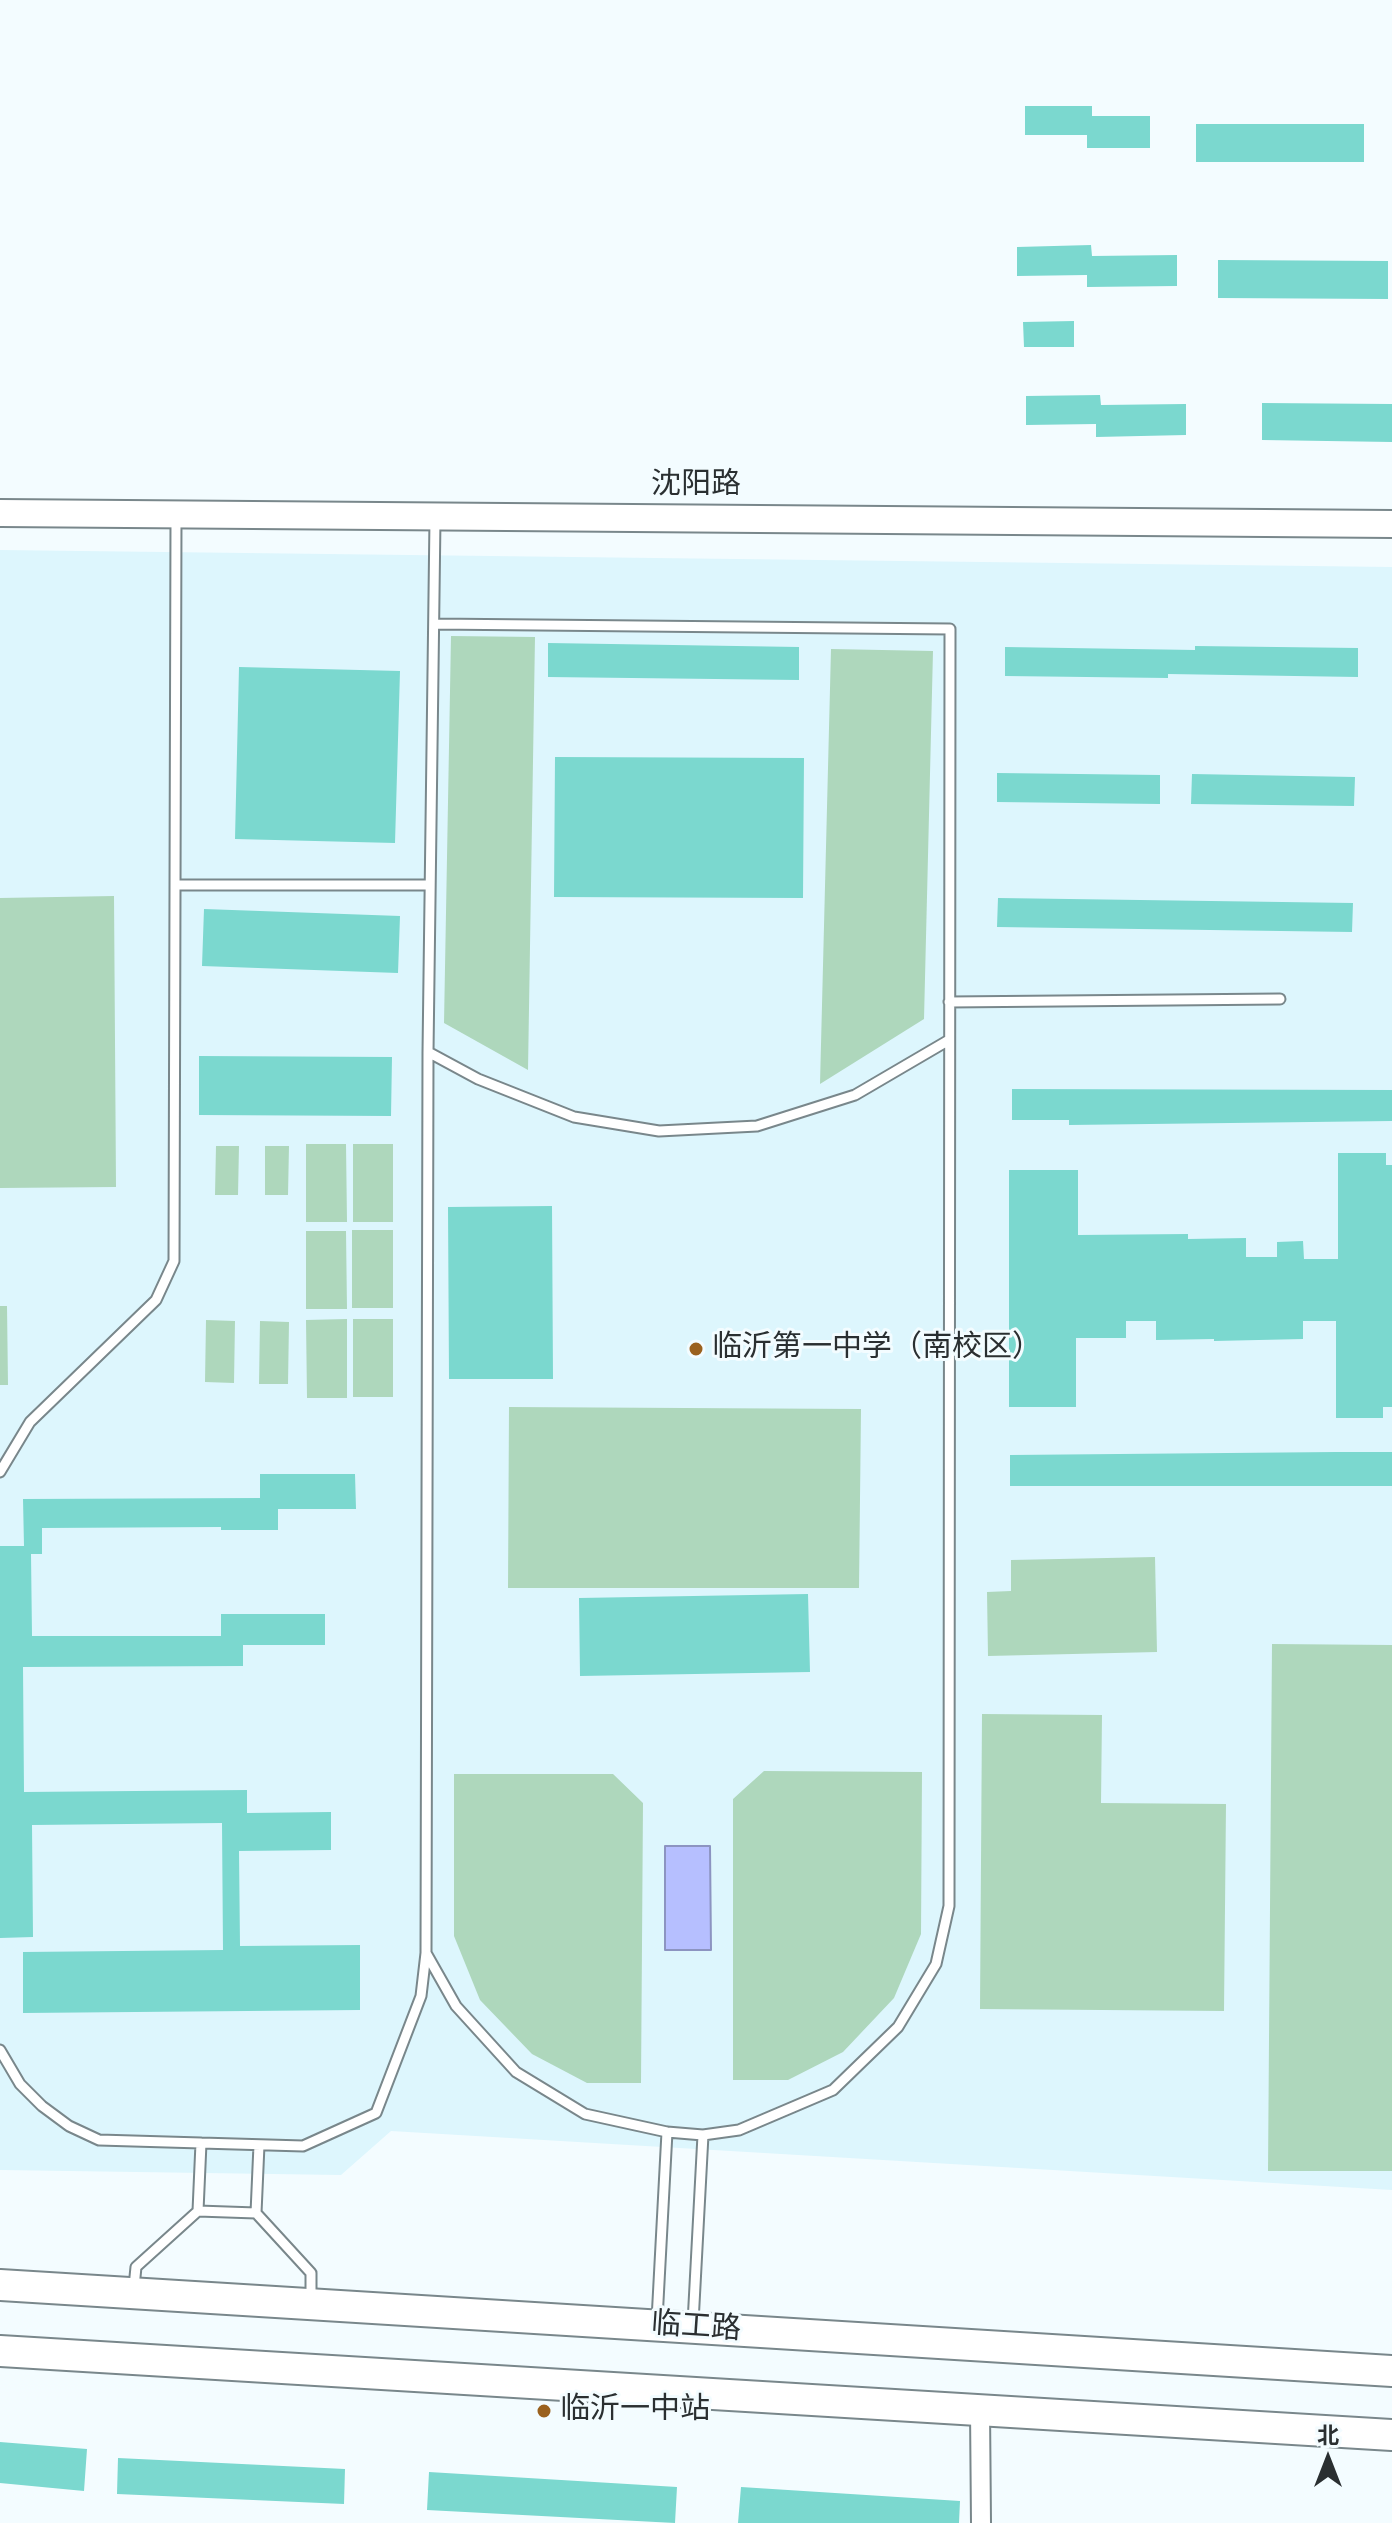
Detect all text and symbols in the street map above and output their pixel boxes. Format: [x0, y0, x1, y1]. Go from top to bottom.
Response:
street label: 沈阳路 [651, 468, 741, 504]
place label: 临沂第一中学（南校区） [712, 1331, 1042, 1367]
marker: 临沂第一中学（南校区） [687, 1340, 705, 1358]
street label: 临工路 [650, 2307, 742, 2349]
place label: 临沂一中站 [560, 2393, 710, 2429]
marker: 临沂一中站 [535, 2402, 553, 2420]
text: 北 [1317, 2418, 1339, 2452]
north arrow [1288, 2419, 1368, 2499]

